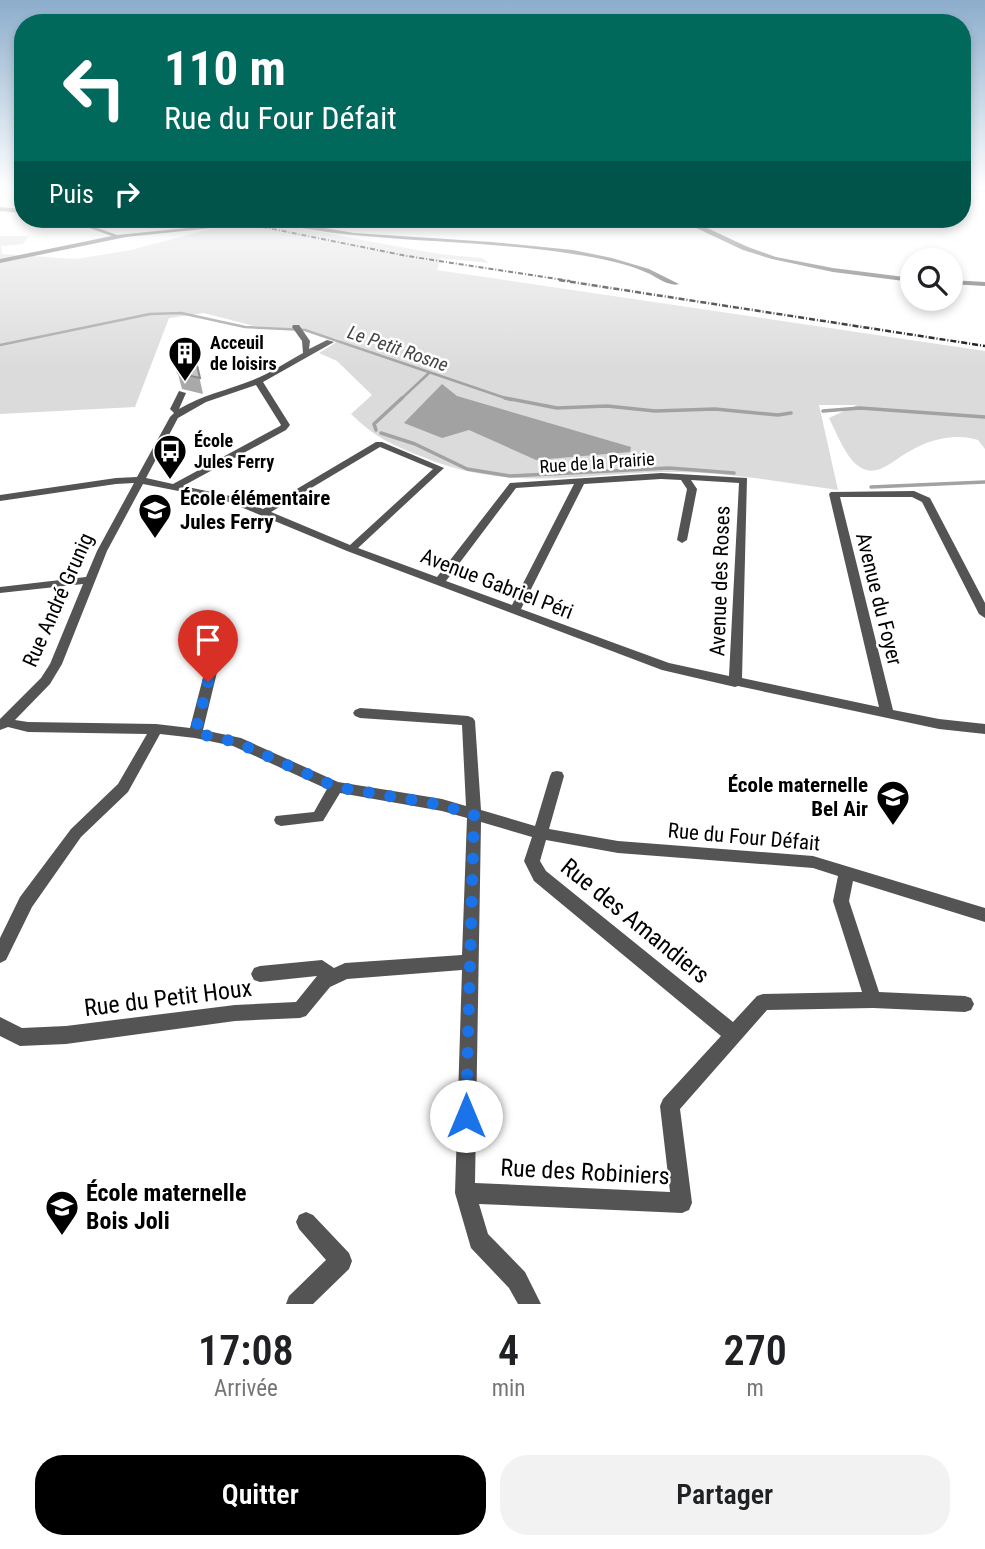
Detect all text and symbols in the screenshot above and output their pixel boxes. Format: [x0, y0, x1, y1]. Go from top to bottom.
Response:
text: 110 m [164, 40, 286, 97]
icon: left [49, 42, 140, 133]
text: Rue du Four Défait [164, 99, 397, 137]
icon: right [108, 175, 146, 213]
text: Puis [49, 179, 94, 209]
map controls [900, 248, 963, 311]
button: search [900, 248, 963, 311]
water label: Le Petit Rosne [344, 321, 451, 376]
place label: Acceuil de loisirs [210, 332, 277, 374]
building icon: Acceuil de loisirs [166, 334, 204, 383]
place label: École Jules Ferry [194, 430, 274, 472]
bus stop icon: École Jules Ferry [151, 432, 189, 481]
street label: Rue de la Prairie [539, 448, 655, 477]
place label: École élémentaire Jules Ferry [180, 486, 330, 534]
school or university icon: École élémentaire Jules Ferry [136, 491, 174, 540]
street label: Avenue des Roses [705, 505, 735, 657]
street label: Rue André Grunig [18, 529, 98, 671]
street label: Avenue du Foyer [851, 530, 907, 668]
street label: Avenue Gabriel Péri [417, 544, 577, 624]
pin [178, 610, 238, 682]
icon: arrive [189, 621, 227, 659]
place label: École maternelle Bel Air [728, 773, 868, 821]
school or university icon: École maternelle Bel Air [874, 778, 912, 827]
street label: Rue du Four Défait [667, 818, 821, 856]
street label: Rue des Amandiers [555, 853, 715, 989]
street label: Rue du Petit Houx [83, 974, 253, 1022]
position arrow [429, 1079, 503, 1153]
street label: Rue des Robiniers [500, 1154, 670, 1190]
place label: École maternelle Bois Joli [86, 1179, 246, 1235]
school or university icon: École maternelle Bois Joli [43, 1188, 81, 1237]
text: 17:08 [198, 1326, 294, 1375]
text: 4 [498, 1326, 519, 1375]
text: 270 [724, 1326, 787, 1375]
text: Arrivée [214, 1375, 278, 1402]
text: min [492, 1375, 525, 1402]
text: m [747, 1375, 764, 1402]
button: Quitter [35, 1455, 486, 1535]
button: Partager [500, 1455, 950, 1535]

